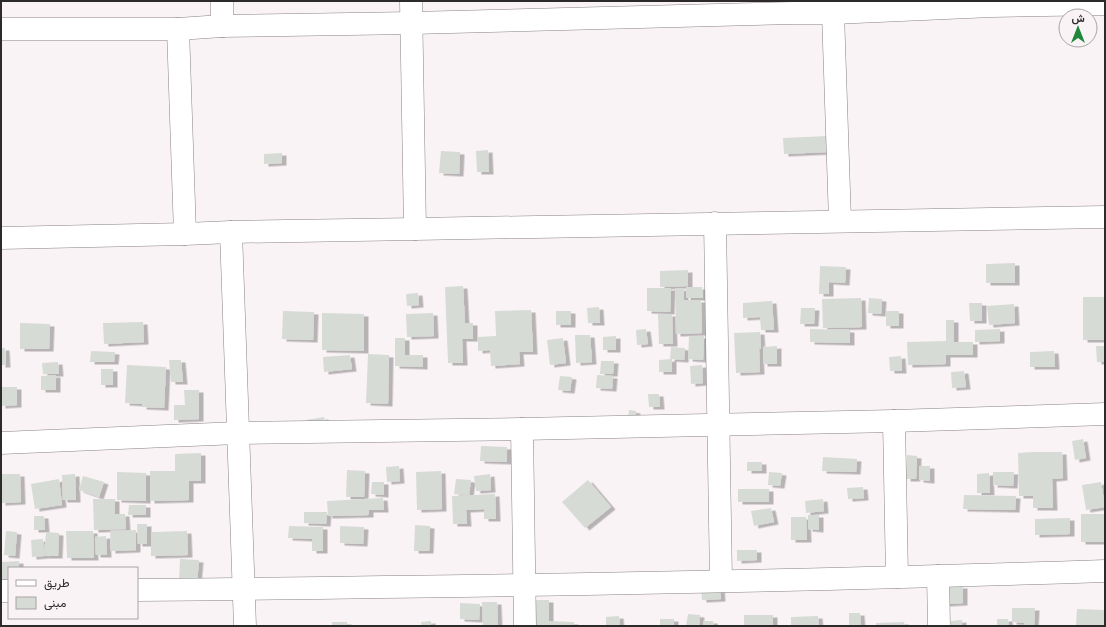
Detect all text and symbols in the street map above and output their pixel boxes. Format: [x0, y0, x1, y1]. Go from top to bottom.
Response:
north arrow [1058, 8, 1098, 48]
text: ش [1071, 10, 1085, 25]
legend [8, 567, 138, 619]
text: طريق [44, 574, 70, 591]
text: مبنى [44, 594, 66, 611]

